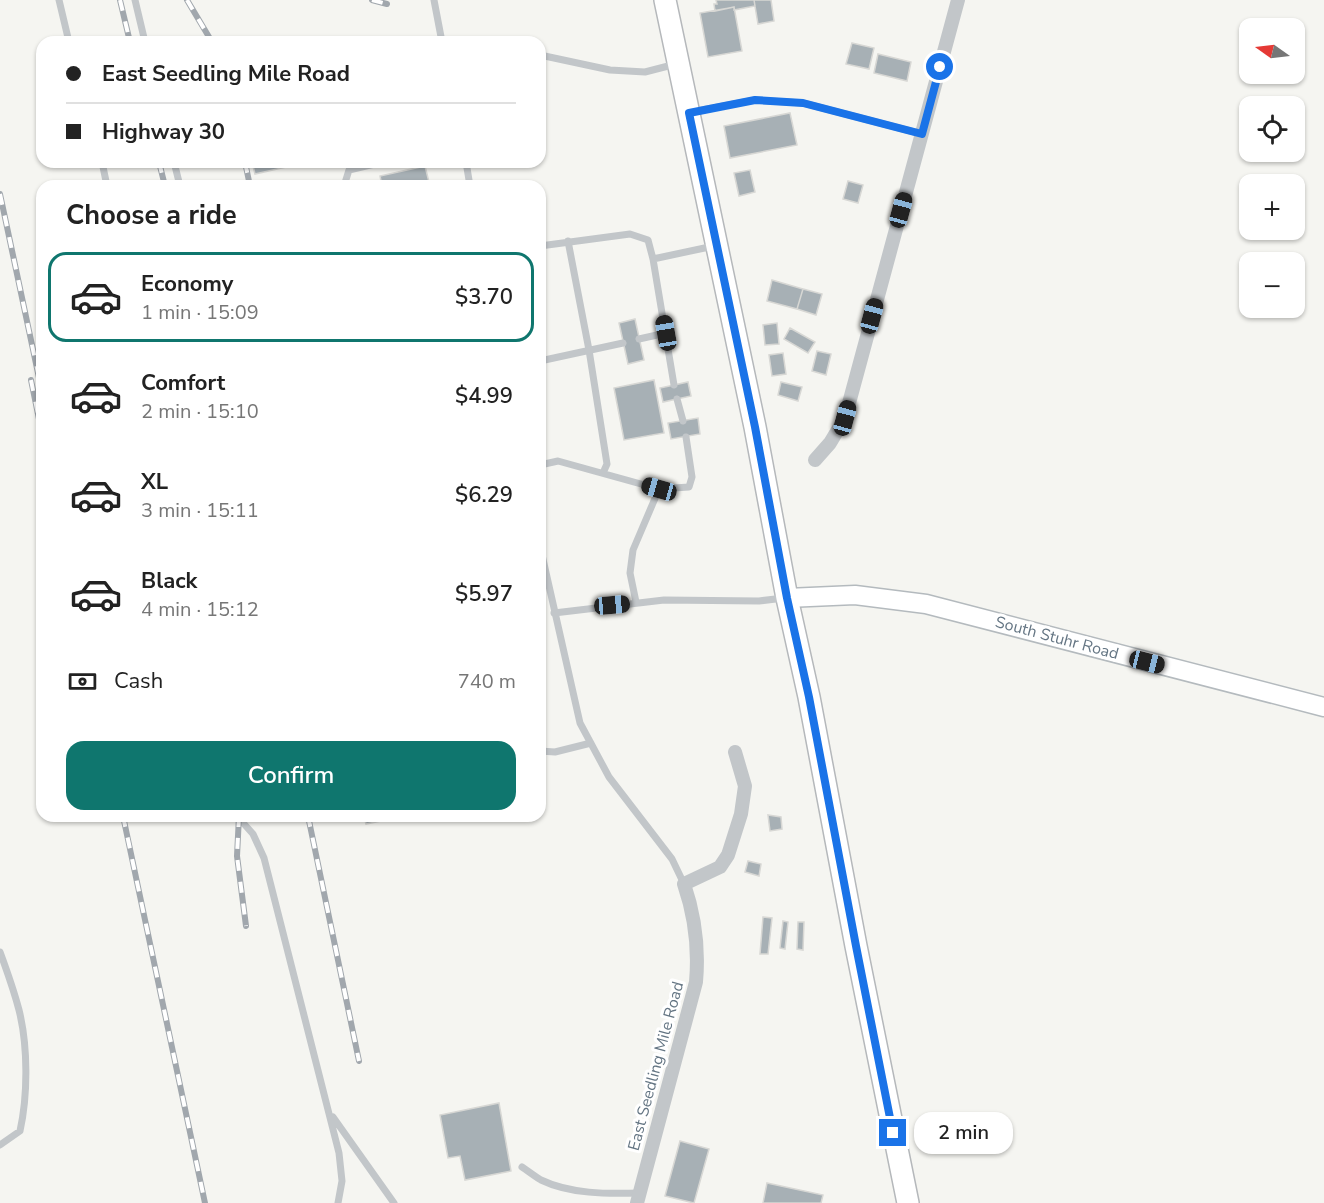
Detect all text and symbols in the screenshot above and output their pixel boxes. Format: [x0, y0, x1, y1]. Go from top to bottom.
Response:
north arrow [1239, 18, 1305, 84]
map controls [1239, 18, 1305, 318]
route start [926, 53, 953, 80]
text: East Seedling Mile Road [102, 59, 350, 89]
button: locate [1239, 96, 1305, 162]
text: Highway 30 [102, 117, 225, 147]
button: + [1239, 174, 1305, 240]
car [888, 190, 914, 230]
text: Choose a ride [66, 197, 237, 234]
button: − [1239, 252, 1305, 318]
text: Economy [141, 269, 233, 299]
icon: car [69, 270, 123, 324]
text: $3.70 [455, 282, 513, 312]
car [859, 296, 885, 336]
text: 1 min · 15:09 [141, 299, 259, 326]
car [654, 314, 678, 352]
text: Comfort [141, 368, 225, 398]
icon: car [69, 369, 123, 423]
text: $4.99 [455, 381, 513, 411]
text: 2 min · 15:10 [141, 398, 259, 425]
car [832, 398, 858, 438]
text: XL [141, 467, 168, 497]
icon: car [69, 468, 123, 522]
car [639, 475, 679, 503]
text: $6.29 [455, 480, 513, 510]
text: 3 min · 15:11 [141, 497, 259, 524]
text: Black [141, 566, 197, 596]
icon: car [69, 567, 123, 621]
text: $5.97 [455, 579, 513, 609]
car [593, 594, 631, 616]
text: 4 min · 15:12 [141, 596, 259, 623]
street label: South Stuhr Road [993, 611, 1121, 665]
car [1127, 649, 1167, 675]
icon: cash [66, 665, 99, 698]
text: Cash [114, 666, 163, 696]
text: 740 m [458, 668, 516, 695]
button: Confirm [66, 741, 516, 810]
street label: East Seedling Mile Road [623, 979, 689, 1153]
callout: 2 min [914, 1112, 1013, 1154]
route end [879, 1119, 906, 1146]
text: 2 min [938, 1119, 989, 1146]

